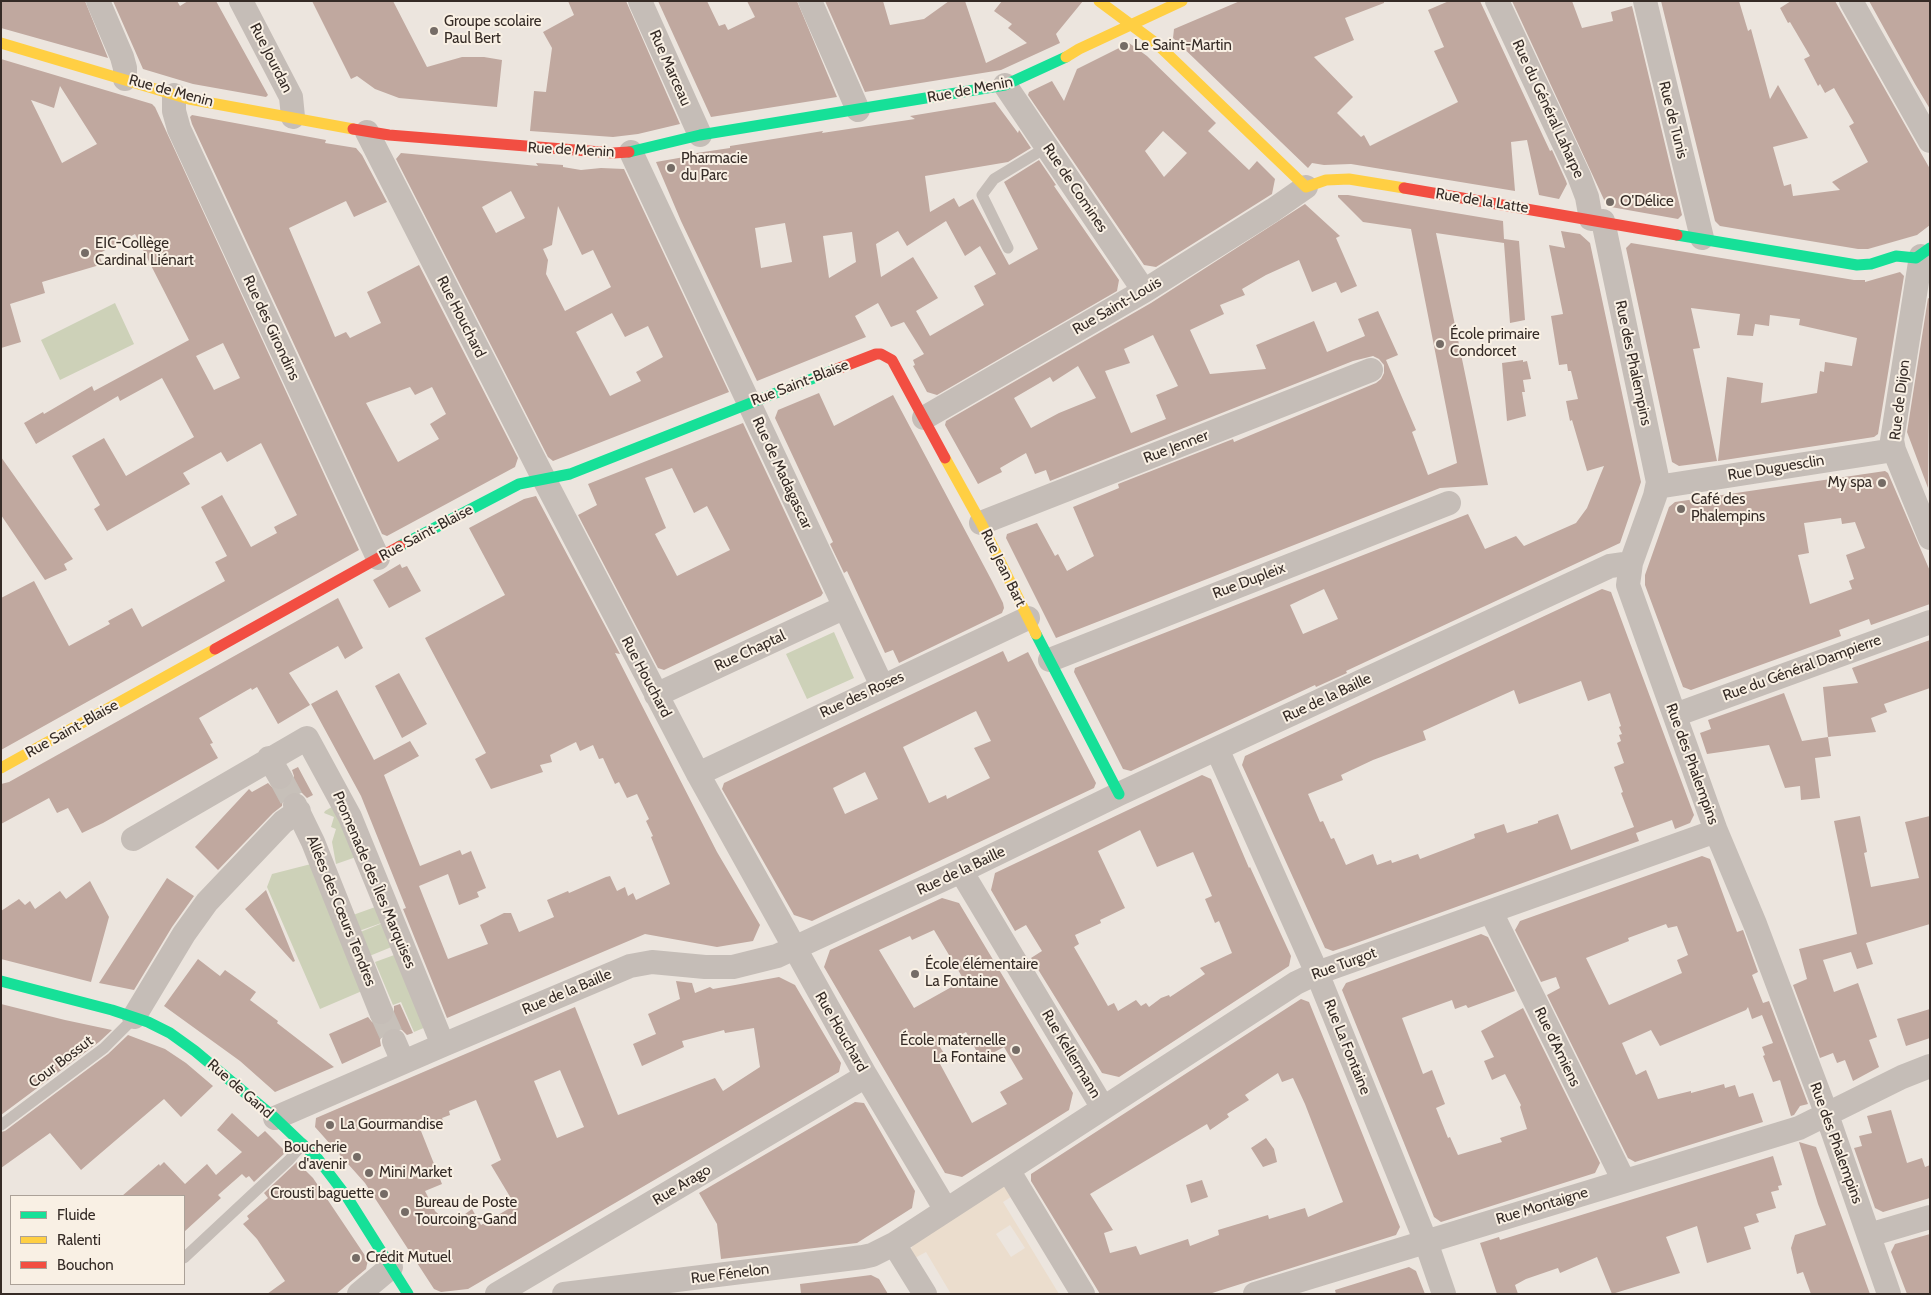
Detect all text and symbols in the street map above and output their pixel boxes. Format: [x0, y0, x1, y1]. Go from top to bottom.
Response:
place label: Groupe scolaire Paul Bert [444, 13, 541, 48]
street label: Rue Jourdan [246, 20, 296, 96]
marker: Groupe scolaire Paul Bert [428, 25, 440, 37]
street label: Rue Marceau [645, 27, 695, 109]
place label: Le Saint-Martin [1134, 37, 1232, 55]
street label: Rue du Général Laharpe [1508, 37, 1588, 181]
marker: Le Saint-Martin [1118, 40, 1130, 52]
street label: Rue de Menin [127, 71, 215, 111]
street label: Rue de Menin [926, 73, 1014, 107]
street label: Rue de Tunis [1655, 79, 1691, 161]
street label: Rue de Menin [527, 139, 615, 161]
street label: Rue de Comines [1039, 140, 1111, 236]
place label: Pharmacie du Parc [681, 150, 748, 185]
marker: Pharmacie du Parc [665, 162, 677, 174]
street label: Rue de la Latte [1434, 185, 1530, 217]
place label: O'Délice [1620, 193, 1674, 211]
marker: O'Délice [1604, 196, 1616, 208]
place label: EIC-Collège Cardinal Liénart [95, 235, 194, 270]
marker: EIC-Collège Cardinal Liénart [79, 247, 91, 259]
street label: Rue des Girondins [239, 273, 303, 383]
street label: Rue Houchard [433, 273, 489, 361]
street label: Rue Saint-Louis [1069, 273, 1165, 339]
street label: Rue des Phalempins [1611, 299, 1655, 427]
place label: École primaire Condorcet [1450, 326, 1540, 361]
marker: École primaire Condorcet [1434, 338, 1446, 350]
street label: Rue Saint-Blaise [749, 356, 851, 410]
street label: Rue de Dijon [1886, 359, 1914, 441]
street label: Rue de Madagascar [748, 414, 816, 532]
street label: Rue Jenner [1141, 426, 1211, 468]
street label: Rue Duguesclin [1726, 451, 1826, 485]
place label: My spa [1827, 474, 1872, 492]
marker: My spa [1876, 477, 1888, 489]
place label: Café des Phalempins [1691, 491, 1765, 526]
street label: Rue Saint-Blaise [376, 501, 476, 565]
marker: Café des Phalempins [1675, 503, 1687, 515]
street label: Rue Jean Bart [977, 526, 1029, 610]
street label: Rue Dupleix [1210, 559, 1288, 603]
street label: Rue Chaptal [712, 627, 788, 675]
street label: Rue du Général Dampierre [1720, 631, 1884, 705]
street label: Rue Houchard [617, 633, 675, 721]
street label: Rue des Roses [817, 668, 907, 722]
street label: Rue de la Baille [1280, 670, 1374, 726]
street label: Rue Saint-Blaise [22, 696, 122, 762]
street label: Rue des Phalempins [1662, 701, 1722, 827]
street label: Promenade des Îles Marquises [329, 789, 419, 971]
street label: Allées des Cœurs Tendres [302, 833, 380, 989]
street label: Rue de la Baille [914, 843, 1008, 899]
street label: Rue Turgot [1309, 944, 1379, 984]
place label: École élémentaire La Fontaine [925, 956, 1038, 991]
street label: Rue de la Baille [520, 965, 614, 1019]
marker: École élémentaire La Fontaine [909, 968, 921, 980]
street label: Rue Houchard [811, 989, 871, 1075]
street label: Rue La Fontaine [1320, 997, 1374, 1097]
street label: Rue d'Amiens [1530, 1004, 1584, 1090]
street label: Rue Kellermann [1038, 1007, 1104, 1101]
street label: Cour Bossut [25, 1032, 97, 1092]
place label: École maternelle La Fontaine [900, 1032, 1006, 1067]
marker: École maternelle La Fontaine [1010, 1044, 1022, 1056]
street label: Rue de Gand [203, 1056, 277, 1122]
street label: Rue des Phalempins [1806, 1080, 1866, 1206]
place label: La Gourmandise [340, 1116, 443, 1134]
marker: La Gourmandise [324, 1119, 336, 1131]
place label: Boucherie d'avenir [284, 1139, 347, 1174]
marker: Boucherie d'avenir [351, 1151, 363, 1163]
street label: Rue Arago [650, 1161, 714, 1209]
place label: Mini Market [379, 1164, 452, 1182]
marker: Mini Market [363, 1167, 375, 1179]
street label: Rue Montaigne [1494, 1183, 1590, 1229]
place label: Crousti baguette [270, 1185, 374, 1203]
marker: Crousti baguette [378, 1188, 390, 1200]
place label: Bureau de Poste Tourcoing-Gand [415, 1194, 517, 1229]
legend [10, 1195, 185, 1285]
text: Fluide [57, 1206, 95, 1224]
marker: Bureau de Poste Tourcoing-Gand [399, 1206, 411, 1218]
text: Ralenti [57, 1231, 101, 1249]
place label: Crédit Mutuel [366, 1249, 451, 1267]
marker: Crédit Mutuel [350, 1252, 362, 1264]
text: Bouchon [57, 1256, 114, 1274]
street label: Rue Fénelon [690, 1260, 770, 1288]

